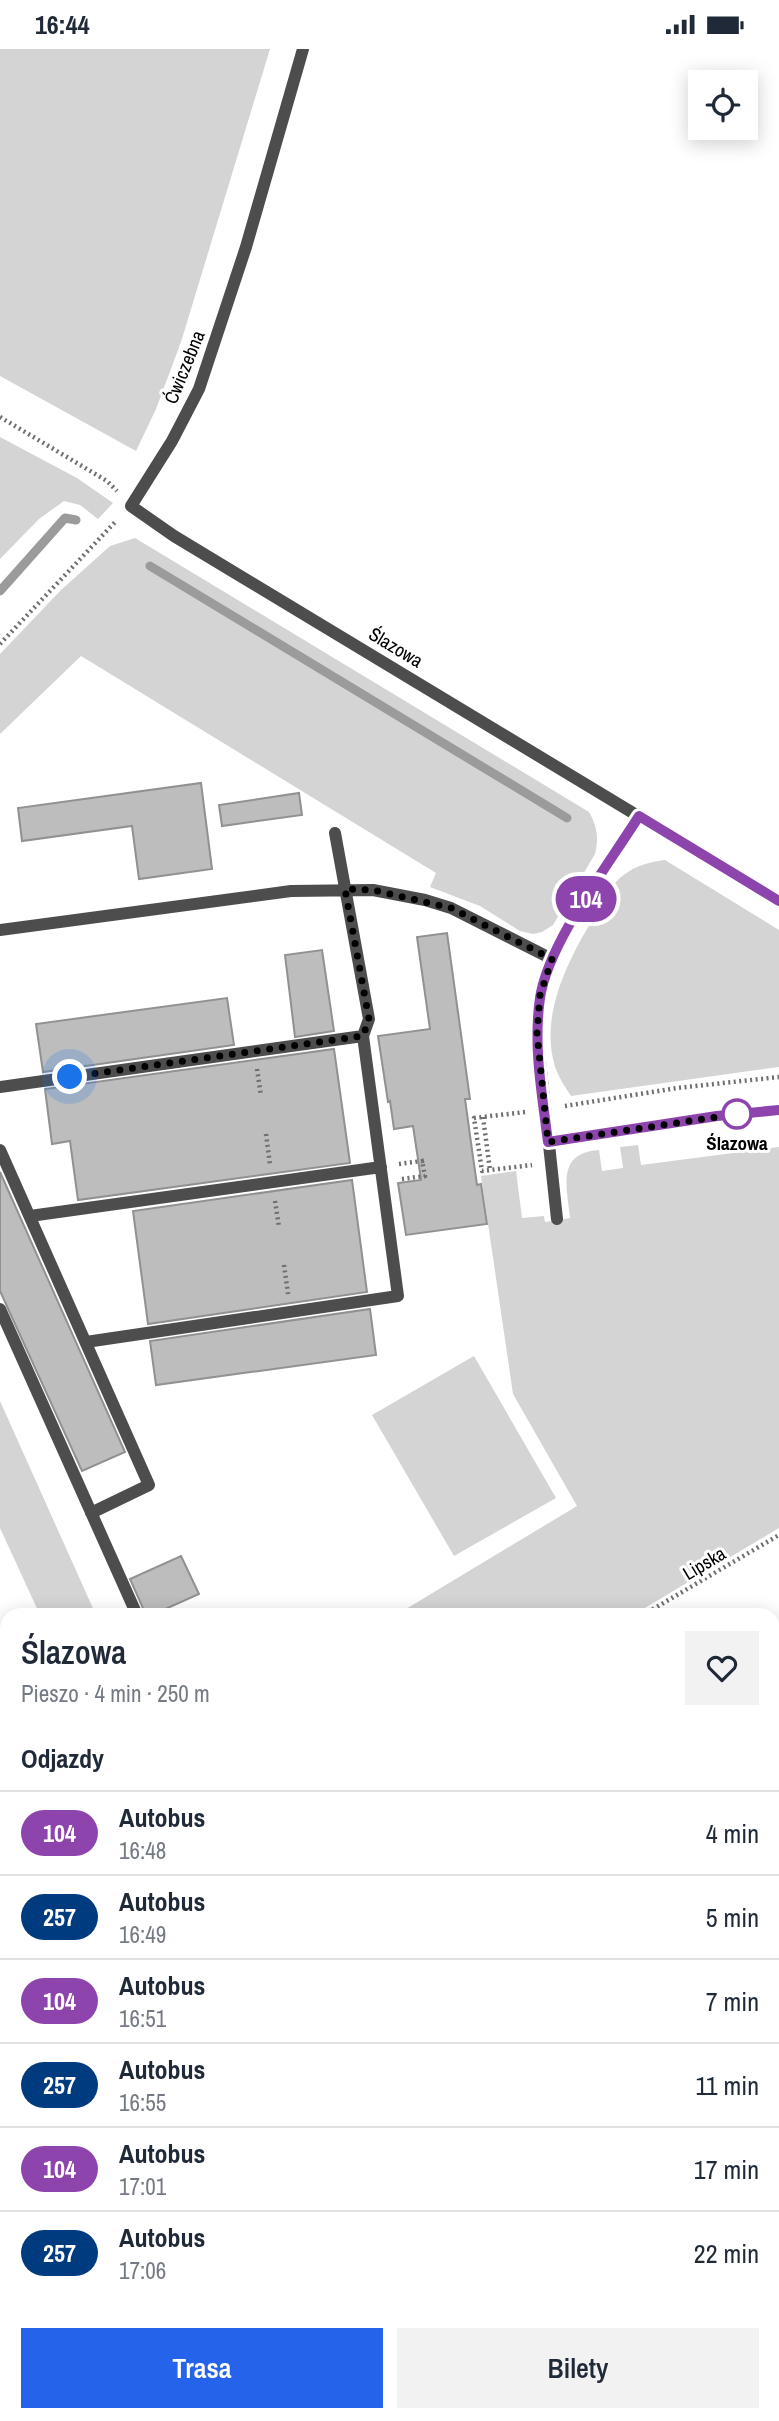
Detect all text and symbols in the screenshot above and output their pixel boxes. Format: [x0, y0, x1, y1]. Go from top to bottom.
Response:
text: 16:44 [35, 7, 90, 42]
map controls [688, 70, 758, 140]
button: locate [688, 70, 758, 140]
street label: Ćwiczebna [158, 326, 211, 408]
street label: Ślazowa [364, 621, 428, 673]
line badge: 104 [546, 876, 626, 922]
text: 104 [570, 883, 602, 915]
your location [52, 1059, 87, 1094]
marker: Ślazowa [722, 1099, 752, 1129]
place label: Ślazowa [706, 1130, 768, 1156]
street label: Lipska [678, 1540, 731, 1586]
text: Ślazowa [21, 1630, 126, 1674]
button: heart [685, 1631, 759, 1705]
text: Pieszo · 4 min · 250 m [21, 1678, 210, 1709]
text: Odjazdy [21, 1741, 104, 1776]
text: Autobus [119, 1800, 205, 1835]
text: 4 min [706, 1816, 759, 1851]
text: 104 [43, 1817, 76, 1849]
text: 16:48 [119, 1835, 166, 1866]
text: Autobus [119, 1884, 205, 1919]
text: 5 min [706, 1900, 759, 1935]
text: 257 [43, 1901, 76, 1933]
text: 16:49 [119, 1919, 166, 1950]
text: Autobus [119, 1968, 205, 2003]
text: 7 min [706, 1984, 759, 2019]
text: 104 [43, 1985, 76, 2017]
text: 16:51 [119, 2003, 166, 2034]
text: Autobus [119, 2052, 205, 2087]
text: 11 min [695, 2068, 759, 2103]
text: 257 [43, 2069, 76, 2101]
text: 16:55 [119, 2087, 166, 2118]
text: Autobus [119, 2136, 205, 2171]
text: 17 min [694, 2152, 759, 2187]
text: 104 [43, 2153, 76, 2185]
text: 17:01 [119, 2171, 166, 2202]
text: Autobus [119, 2220, 205, 2255]
text: 22 min [694, 2236, 759, 2271]
text: 257 [43, 2237, 76, 2269]
text: 17:06 [119, 2255, 166, 2286]
button: Trasa [21, 2328, 383, 2408]
button: Bilety [397, 2328, 759, 2408]

